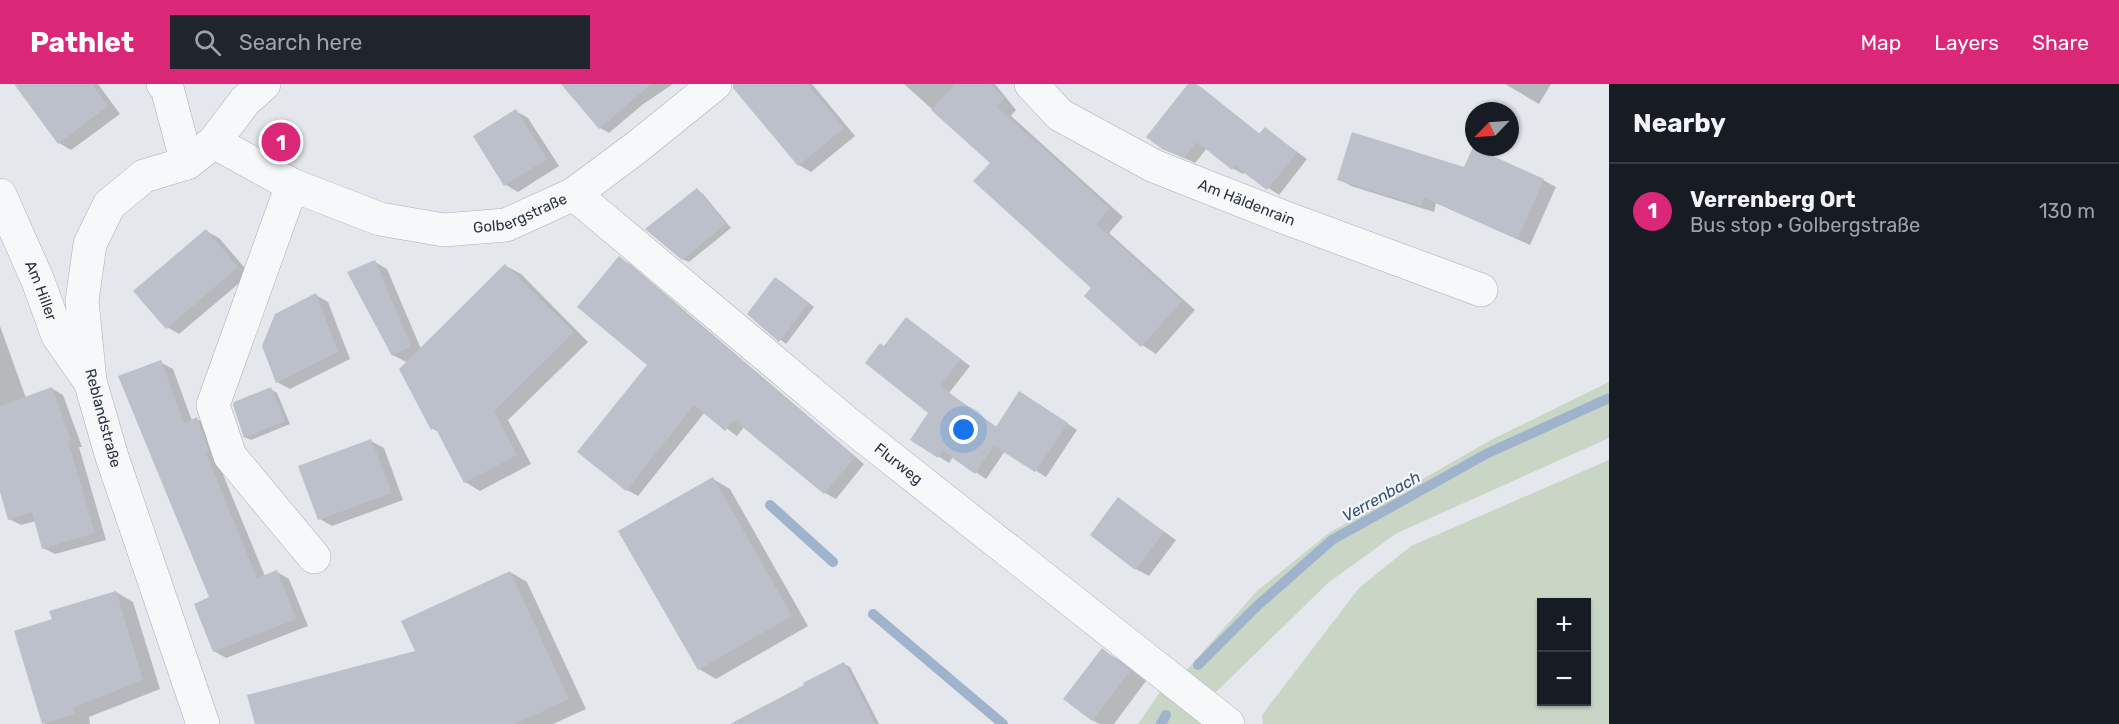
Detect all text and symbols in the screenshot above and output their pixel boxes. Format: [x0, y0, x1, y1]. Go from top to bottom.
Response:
search box [170, 15, 590, 69]
text: Pathlet [30, 26, 134, 59]
icon: search [191, 26, 224, 59]
text: Search here [239, 29, 362, 56]
text: Map [1860, 30, 1901, 55]
text: Layers [1934, 30, 1999, 55]
text: Share [2032, 30, 2089, 55]
north arrow [1465, 102, 1519, 156]
text: Nearby [1633, 108, 1726, 139]
pin: 1 [262, 120, 300, 164]
street label: Am Häldenrain [1196, 175, 1298, 230]
text: Verrenberg Ort [1690, 186, 1856, 213]
street label: Golbergstraße [472, 189, 570, 237]
text: 1 [1648, 199, 1657, 223]
text: 130 m [2039, 199, 2095, 223]
text: Bus stop · Golbergstraße [1690, 213, 1920, 237]
street label: Am Hiller [21, 258, 61, 323]
street label: Reblandstraße [81, 367, 125, 469]
your location [949, 415, 978, 444]
street label: Flurweg [871, 439, 926, 488]
water label: Verrenbach [1339, 467, 1424, 526]
map controls [1537, 598, 1591, 706]
button: + [1537, 598, 1591, 652]
button: − [1537, 652, 1591, 706]

